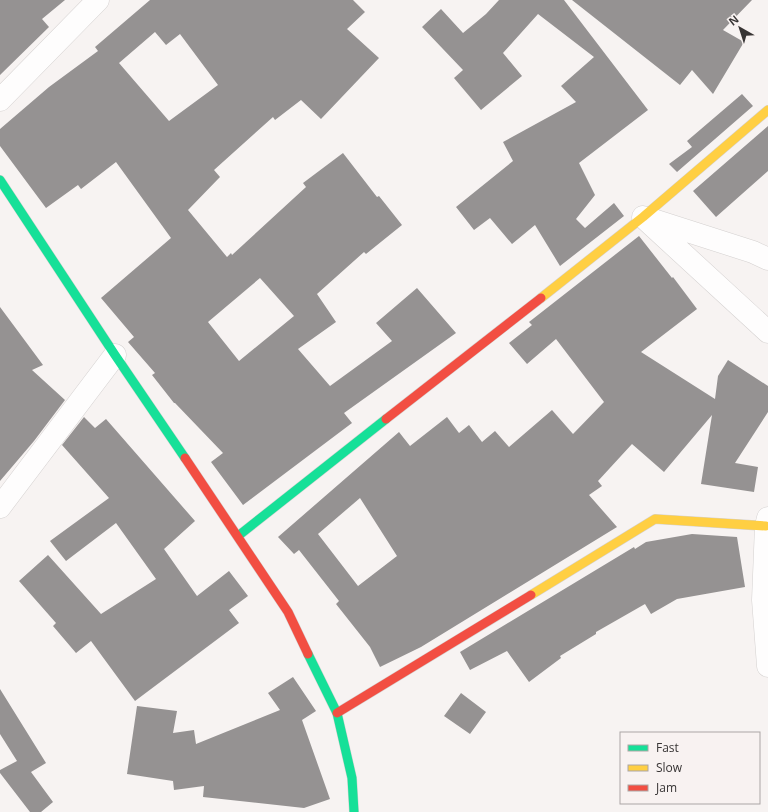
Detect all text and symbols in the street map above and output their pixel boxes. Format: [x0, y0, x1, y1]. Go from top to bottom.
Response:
north arrow [720, 8, 760, 48]
text: N [725, 11, 742, 28]
legend [620, 732, 760, 804]
text: Fast [656, 739, 679, 756]
text: Slow [656, 759, 683, 776]
text: Jam [655, 779, 677, 796]

